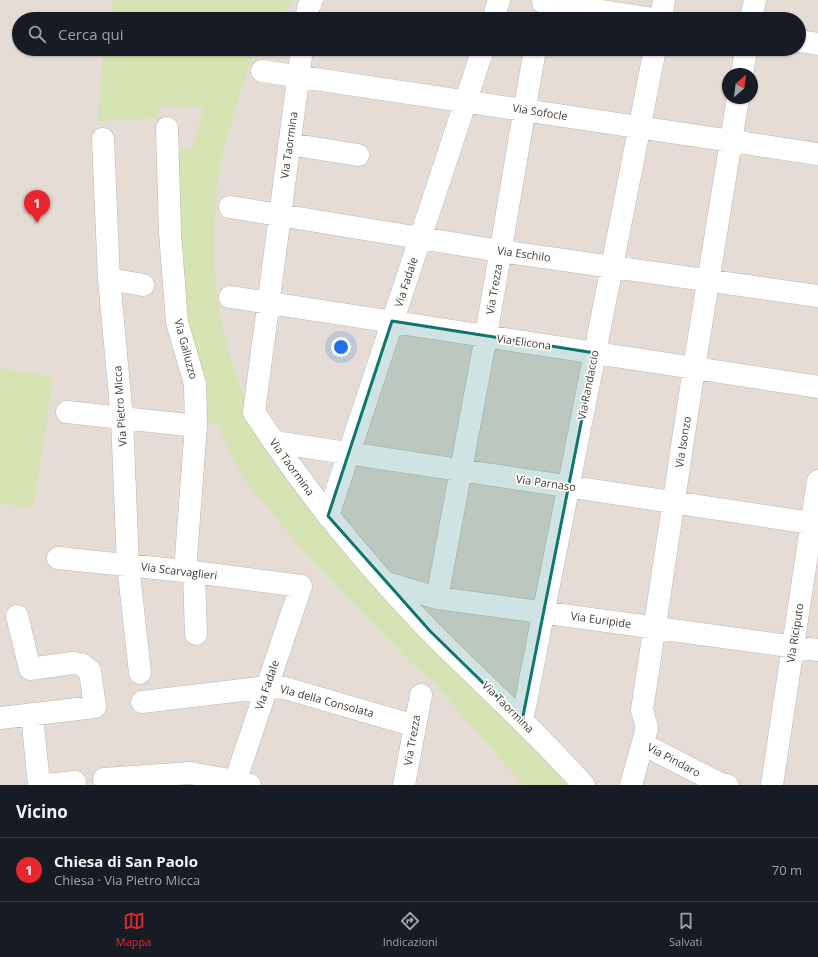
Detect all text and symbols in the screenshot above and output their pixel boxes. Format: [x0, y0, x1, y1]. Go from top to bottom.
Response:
search box [12, 12, 806, 56]
icon: search [26, 23, 48, 45]
text: Cerca qui [58, 24, 124, 44]
north arrow [722, 68, 758, 104]
street label: Via Sofocle [511, 100, 569, 123]
street label: Via Taormina [276, 111, 301, 179]
pin: 1 [24, 190, 50, 223]
street label: Via Eschilo [496, 242, 552, 265]
street label: Via Fadale [390, 255, 421, 309]
street label: Via Trezza [482, 262, 505, 316]
street label: Via Galluzzo [171, 317, 202, 381]
street label: Via Elicona [496, 330, 552, 353]
your location [331, 337, 351, 357]
street label: Via Randaccio [573, 348, 602, 421]
street label: Via Pietro Micca [109, 365, 130, 447]
street label: Via Isonzo [671, 415, 694, 469]
street label: Via Taormina [267, 435, 318, 498]
street label: Via Parnaso [515, 471, 577, 494]
street label: Via Scarvaglieri [140, 558, 218, 583]
street label: Via Riciputo [782, 602, 807, 664]
street label: Via Euripide [570, 608, 632, 631]
street label: Via Fadale [251, 658, 282, 712]
street label: Via Taormina [479, 678, 537, 736]
street label: Via della Consolata [278, 681, 376, 720]
street label: Via Trezza [400, 713, 423, 767]
street label: Via Pindaro [645, 739, 704, 780]
text: Vicino [16, 800, 68, 823]
text: Chiesa di San Paolo [54, 851, 198, 871]
text: 1 [25, 861, 33, 879]
text: 70 m [772, 861, 802, 879]
text: Chiesa · Via Pietro Micca [54, 871, 200, 889]
tab: Mappa [116, 910, 151, 949]
tab: Indicazioni [383, 910, 438, 949]
tab: Salvati [669, 910, 702, 949]

